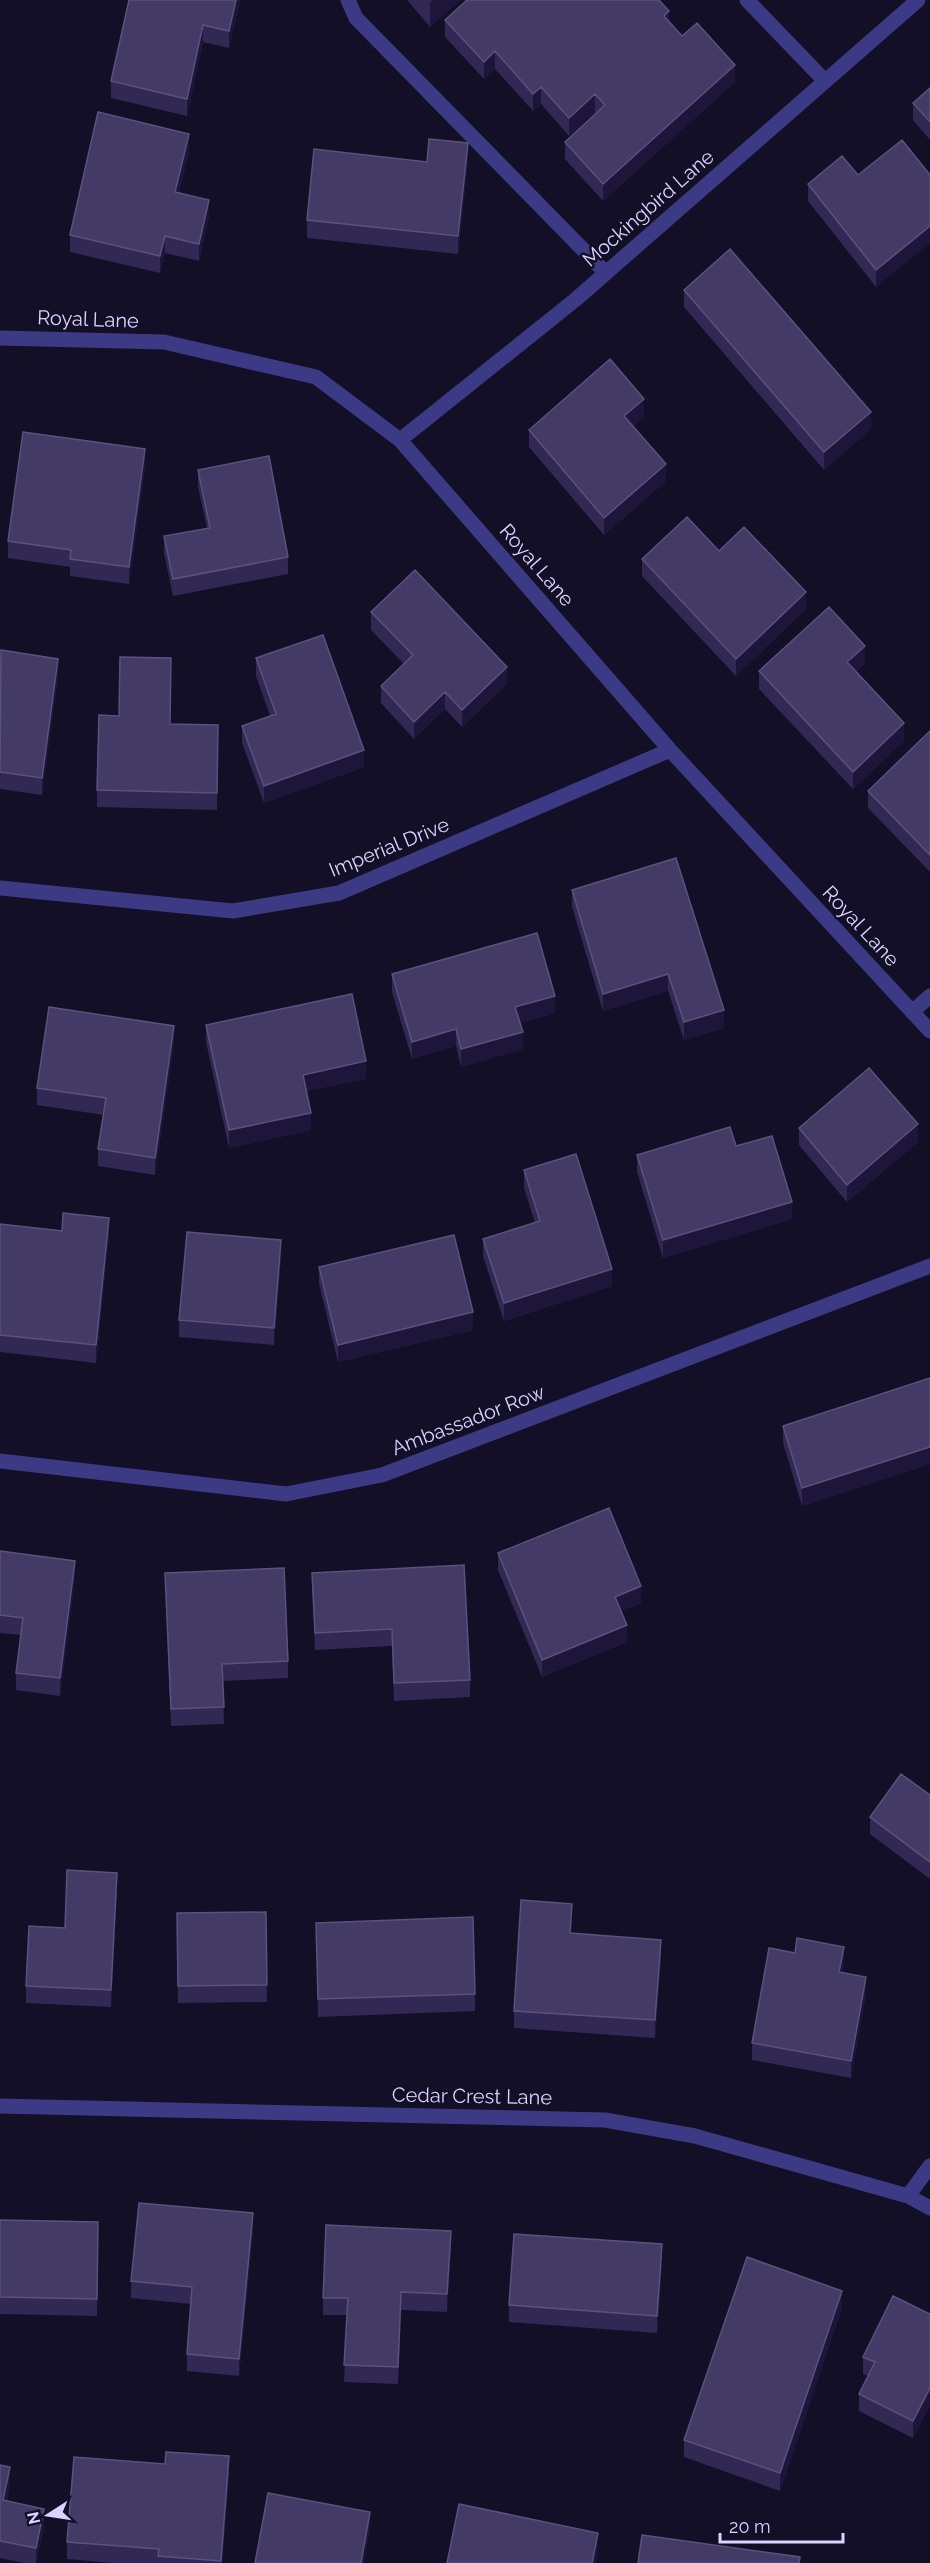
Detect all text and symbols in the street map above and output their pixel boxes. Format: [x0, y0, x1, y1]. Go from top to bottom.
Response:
street label: Mockingbird Lane [577, 144, 719, 272]
street label: Royal Lane [37, 305, 139, 333]
street label: Royal Lane [495, 519, 580, 611]
street label: Imperial Drive [325, 812, 453, 882]
street label: Royal Lane [818, 881, 905, 972]
street label: Ambassador Row [388, 1380, 548, 1460]
street label: Cedar Crest Lane [392, 2083, 552, 2109]
north arrow [18, 2485, 78, 2545]
scale bar [720, 2506, 843, 2544]
text: N [23, 2510, 44, 2526]
text: 20 m [729, 2516, 771, 2537]

